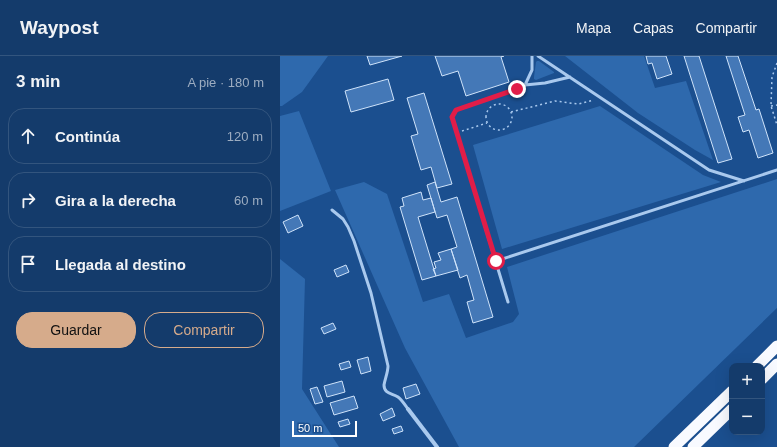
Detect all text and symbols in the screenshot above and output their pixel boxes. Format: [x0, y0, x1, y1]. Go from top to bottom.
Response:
text: Waypost [20, 17, 98, 38]
text: Mapa [576, 20, 611, 36]
text: Capas [633, 20, 674, 36]
text: Compartir [696, 20, 757, 36]
text: 3 min [16, 72, 60, 91]
text: A pie · 180 m [187, 75, 264, 90]
route end [508, 80, 526, 98]
icon: ahead [17, 125, 39, 147]
text: Continúa [55, 128, 120, 145]
text: 120 m [227, 129, 263, 144]
icon: right [17, 189, 39, 211]
text: Gira a la derecha [55, 192, 176, 209]
text: 60 m [234, 193, 263, 208]
route start [487, 252, 505, 270]
icon: arrive [17, 253, 39, 275]
text: Llegada al destino [55, 256, 186, 273]
button: Guardar [16, 312, 136, 348]
button: Compartir [144, 312, 264, 348]
map controls [729, 363, 765, 435]
button: + [729, 363, 765, 399]
button: − [729, 399, 765, 435]
scale bar [292, 419, 357, 438]
text: 50 m [298, 422, 322, 434]

